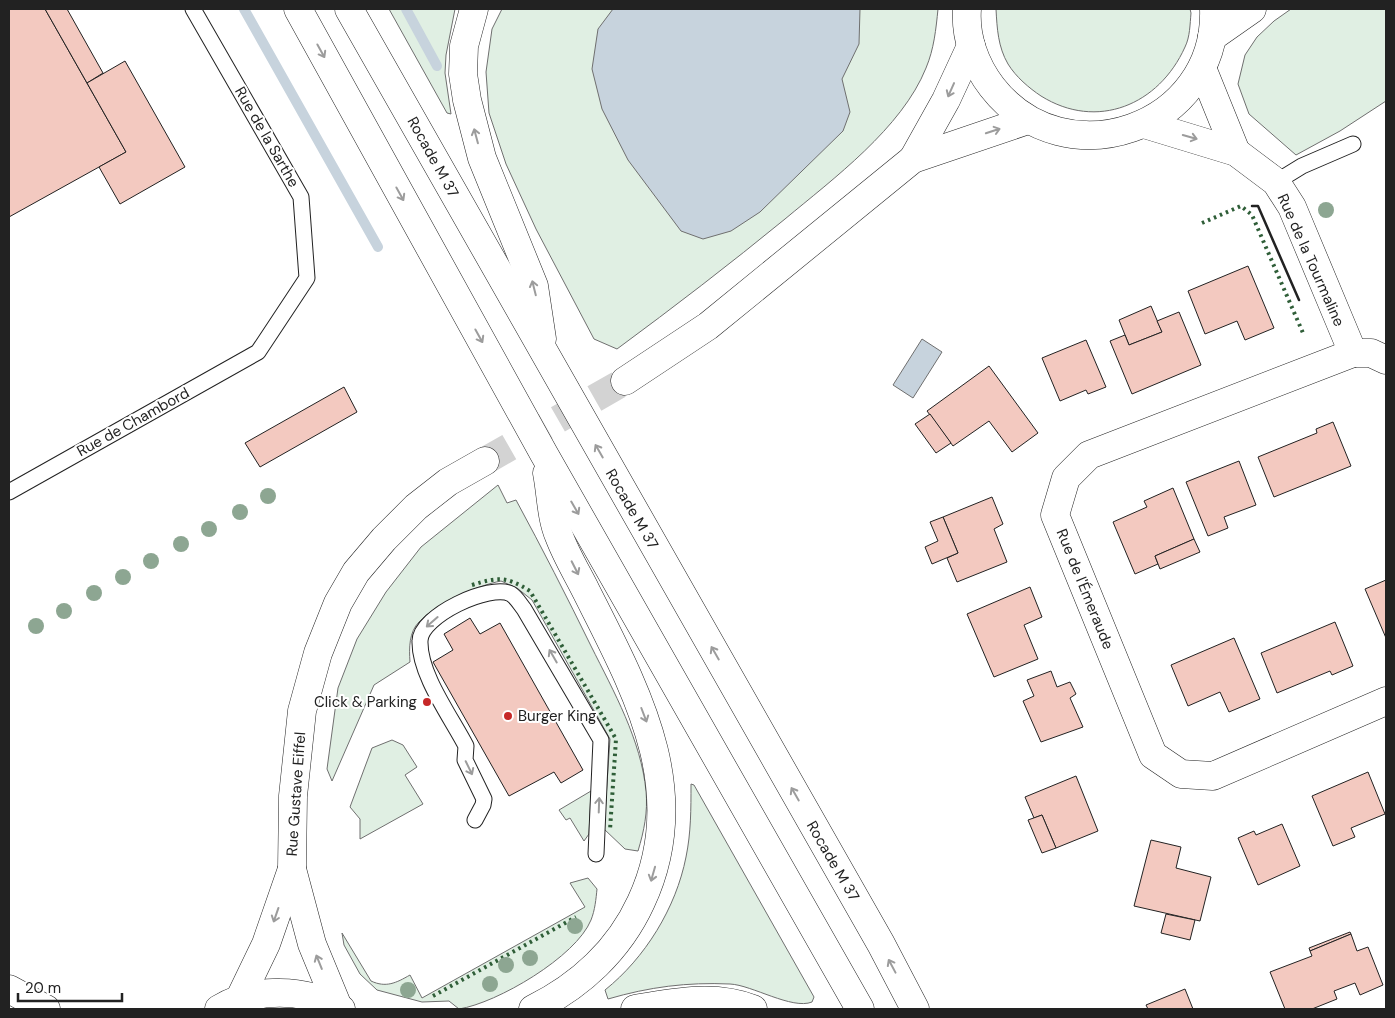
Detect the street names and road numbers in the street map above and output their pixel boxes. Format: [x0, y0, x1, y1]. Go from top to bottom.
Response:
street label: Rue de la Sarthe [230, 83, 304, 191]
street label: Rocade M 37 [403, 113, 463, 201]
street label: Rue de la Tourmaline [1273, 191, 1349, 329]
street label: Rue de Chambord [73, 383, 193, 461]
street label: Rocade M 37 [601, 465, 663, 553]
street label: Rue de l'Émeraude [1052, 526, 1118, 652]
street label: Rue Gustave Eiffel [282, 731, 310, 857]
street label: Rocade M 37 [802, 817, 864, 905]

